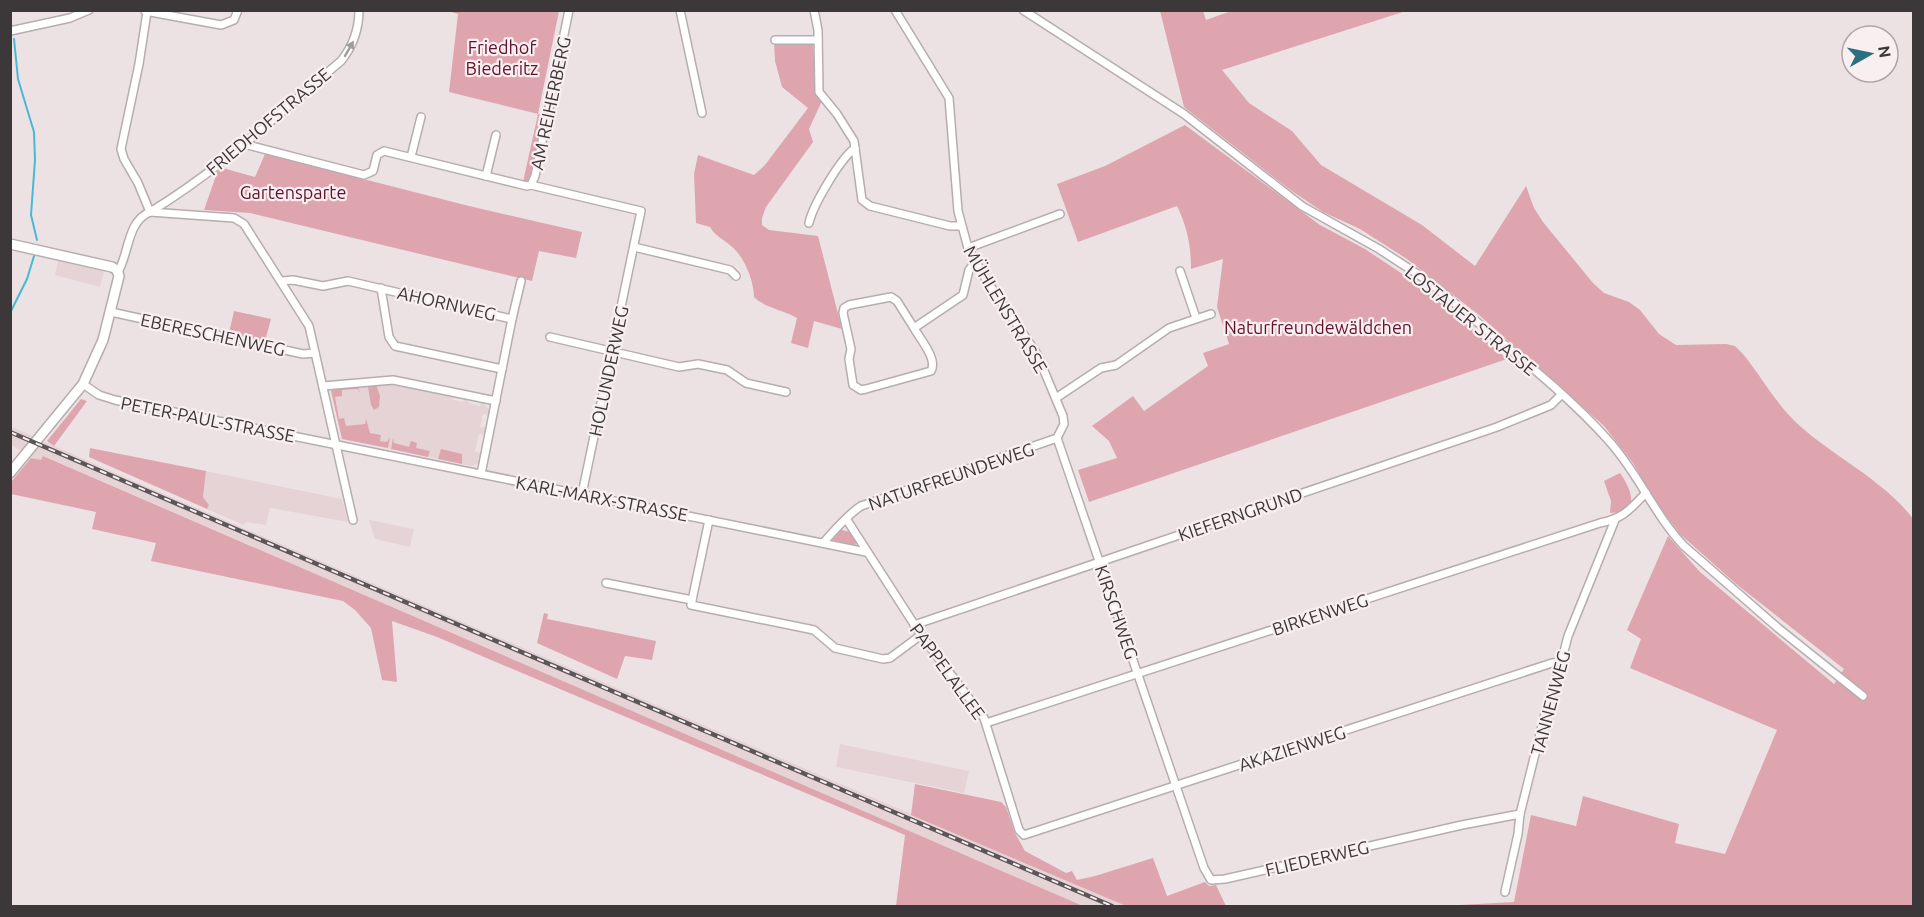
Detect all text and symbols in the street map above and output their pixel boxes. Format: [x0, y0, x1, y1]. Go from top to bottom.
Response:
north arrow [1840, 24, 1900, 84]
street label: AM REIHERBERG [526, 34, 574, 172]
park label: Friedhof Biederitz [466, 37, 538, 78]
one-way arrow [344, 40, 354, 57]
text: N [1875, 44, 1895, 59]
street label: FRIEDHOFSTRASSE [202, 63, 334, 179]
park label: Gartensparte [240, 182, 346, 202]
street label: MÜHLENSTRASSE [960, 242, 1052, 376]
street label: LOSTAUER STRASSE [1402, 261, 1540, 379]
street label: AHORNWEG [396, 282, 498, 324]
street label: HOLUNDERWEG [584, 304, 632, 438]
street label: EBERESCHENWEG [139, 309, 287, 359]
park label: Naturfreundewäldchen [1224, 317, 1412, 337]
street label: PETER-PAUL-STRASSE [119, 392, 297, 446]
street label: NATURFREUNDEWEG [865, 438, 1037, 514]
street label: KARL-MARX-STRASSE [514, 472, 690, 524]
street label: KIEFERNGRUND [1175, 483, 1305, 545]
street label: KIRSCHWEG [1092, 562, 1142, 662]
street label: BIRKENWEG [1270, 589, 1370, 639]
street label: PAPPELALLEE [907, 619, 989, 723]
street label: TANNENWEG [1526, 648, 1574, 758]
street label: AKAZIENWEG [1236, 721, 1348, 775]
street label: FLIEDERWEG [1263, 836, 1371, 880]

